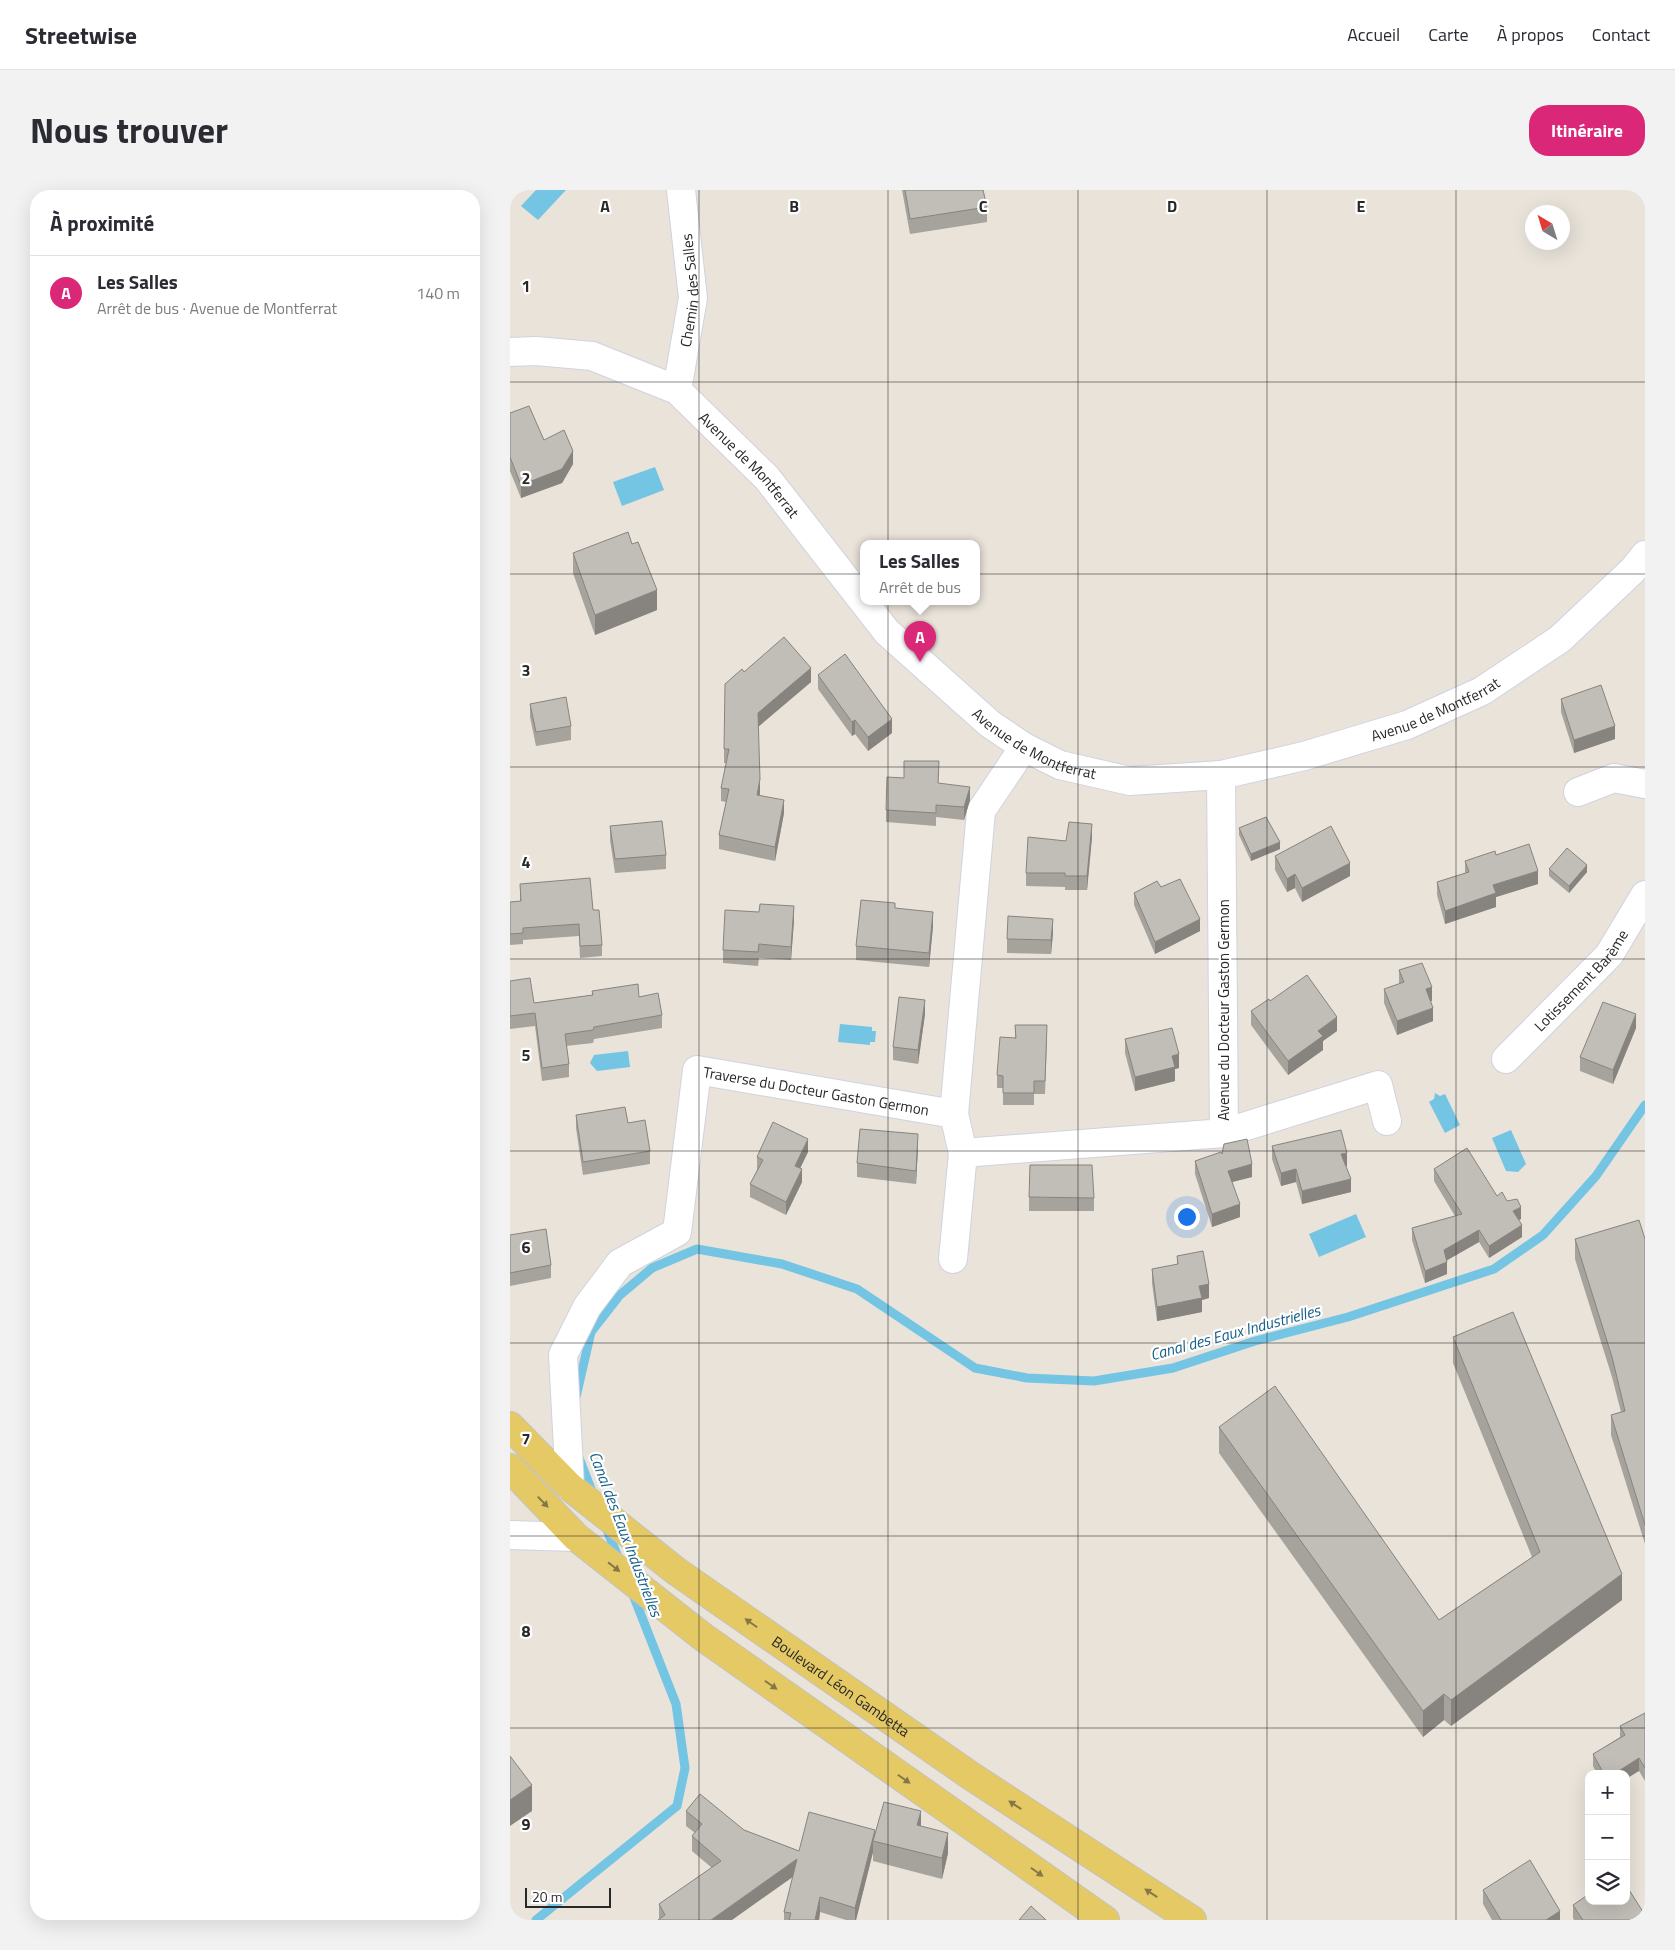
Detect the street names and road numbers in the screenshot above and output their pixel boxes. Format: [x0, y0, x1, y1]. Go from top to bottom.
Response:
street label: Chemin des Salles [673, 232, 705, 349]
street label: Avenue de Montferrat [694, 406, 806, 523]
street label: Avenue de Montferrat [1368, 671, 1505, 747]
street label: Avenue de Montferrat [967, 702, 1099, 785]
street label: Avenue du Docteur Gaston Germon [1212, 899, 1235, 1121]
street label: Lotissement Barème [1528, 925, 1633, 1036]
street label: Traverse du Docteur Gaston Germon [702, 1060, 931, 1121]
street label: Boulevard Léon Gambetta [767, 1630, 915, 1742]

